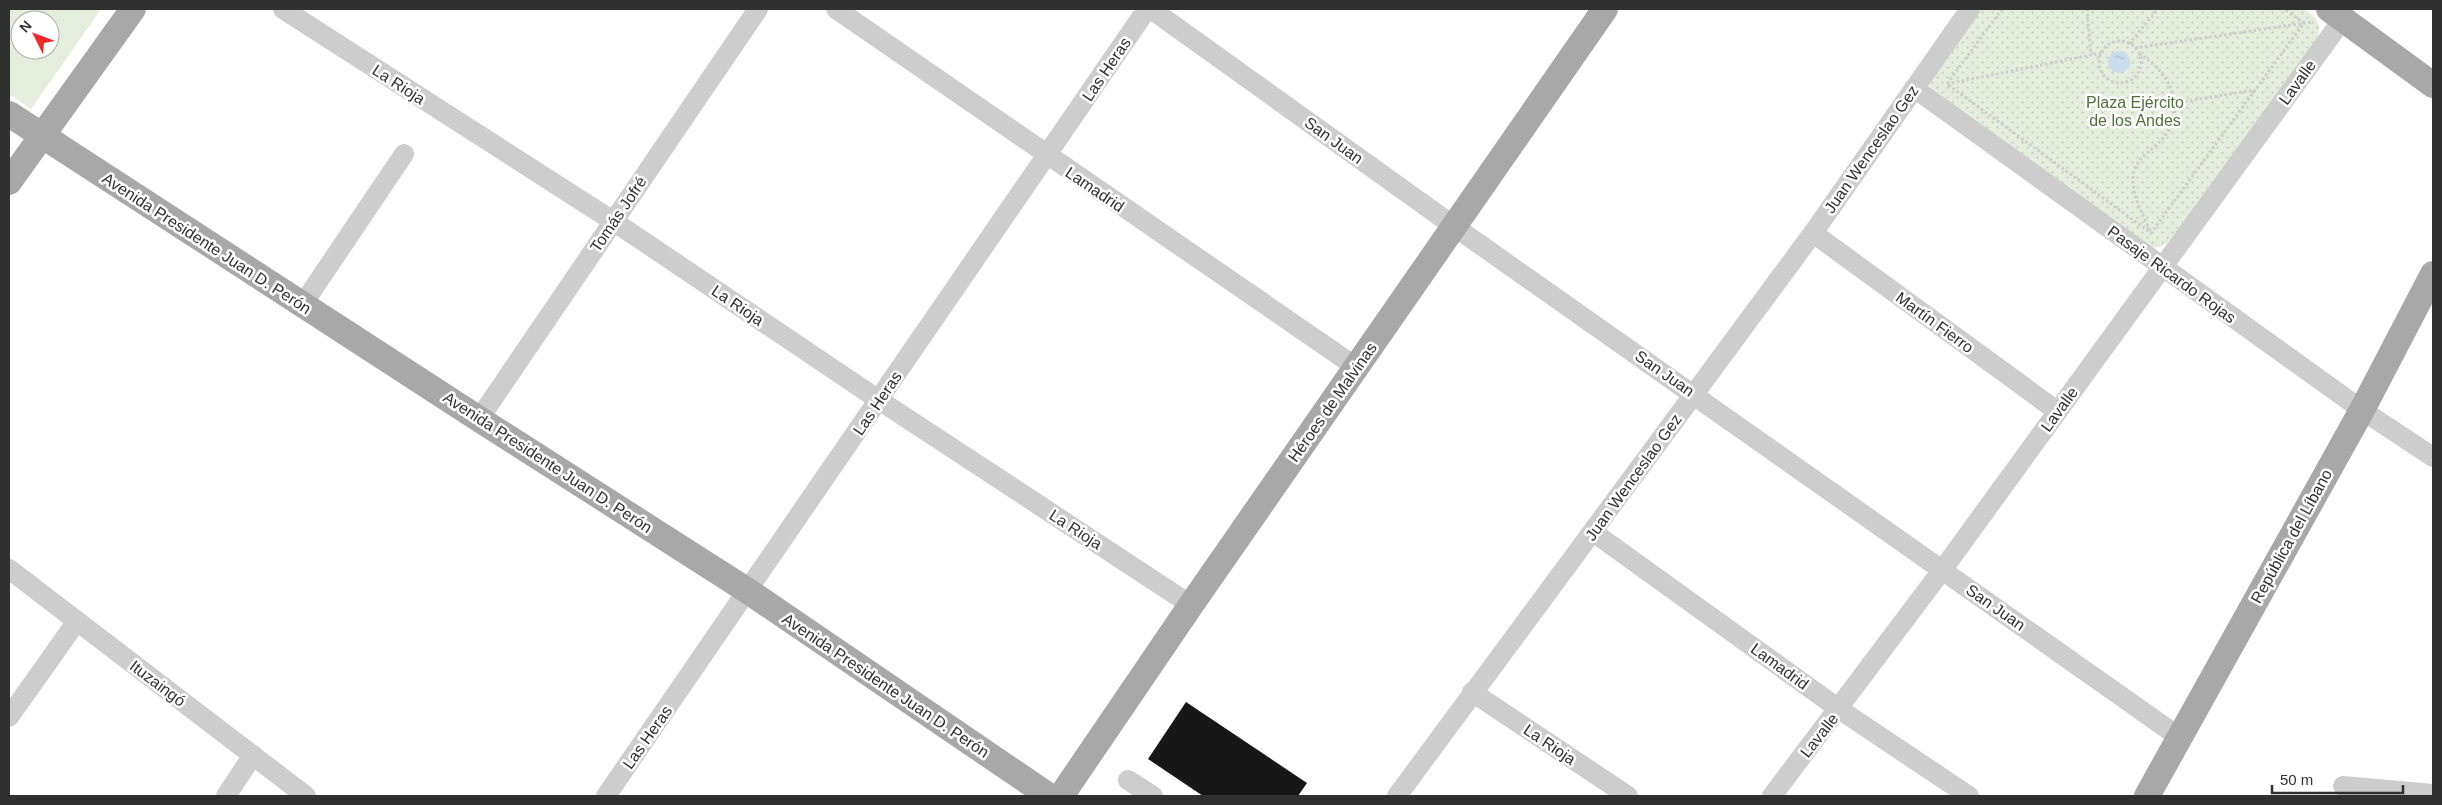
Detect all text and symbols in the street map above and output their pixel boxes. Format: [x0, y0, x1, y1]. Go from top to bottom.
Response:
north arrow [10, 10, 60, 60]
text: N [16, 17, 35, 35]
street label: Las Heras [1079, 34, 1134, 104]
street label: Lavalle [2276, 57, 2319, 108]
street label: La Rioja [369, 61, 428, 108]
street label: Juan Wenceslao Gez [1821, 82, 1922, 216]
park label: Plaza Ejército de los Andes [2086, 94, 2184, 129]
street label: San Juan [1301, 114, 1366, 167]
street label: Lamadrid [1062, 164, 1127, 215]
street label: Avenida Presidente Juan D. Perón [99, 170, 314, 317]
street label: Tomás Jofré [587, 173, 650, 255]
street label: Pasaje Ricardo Rojas [2104, 222, 2239, 326]
street label: La Rioja [709, 282, 767, 329]
street label: Martín Fierro [1893, 289, 1977, 356]
street label: Héroes de Malvinas [1285, 339, 1380, 465]
street label: San Juan [1632, 347, 1697, 400]
street label: Las Heras [850, 368, 905, 438]
street label: Lavalle [2038, 384, 2081, 435]
street label: Avenida Presidente Juan D. Perón [440, 389, 655, 536]
street label: Juan Wenceslao Gez [1582, 411, 1685, 544]
street label: República del Líbano [2248, 466, 2335, 606]
street label: La Rioja [1046, 506, 1105, 553]
street label: San Juan [1963, 581, 2028, 634]
street label: Avenida Presidente Juan D. Perón [779, 610, 992, 761]
street label: Lamadrid [1748, 640, 1812, 693]
street label: Ituzaingó [127, 657, 189, 710]
street label: Las Heras [620, 703, 675, 772]
street label: Lavalle [1797, 710, 1842, 761]
street label: La Rioja [1521, 721, 1579, 768]
scale bar [2272, 762, 2403, 794]
text: 50 m [2280, 771, 2313, 788]

